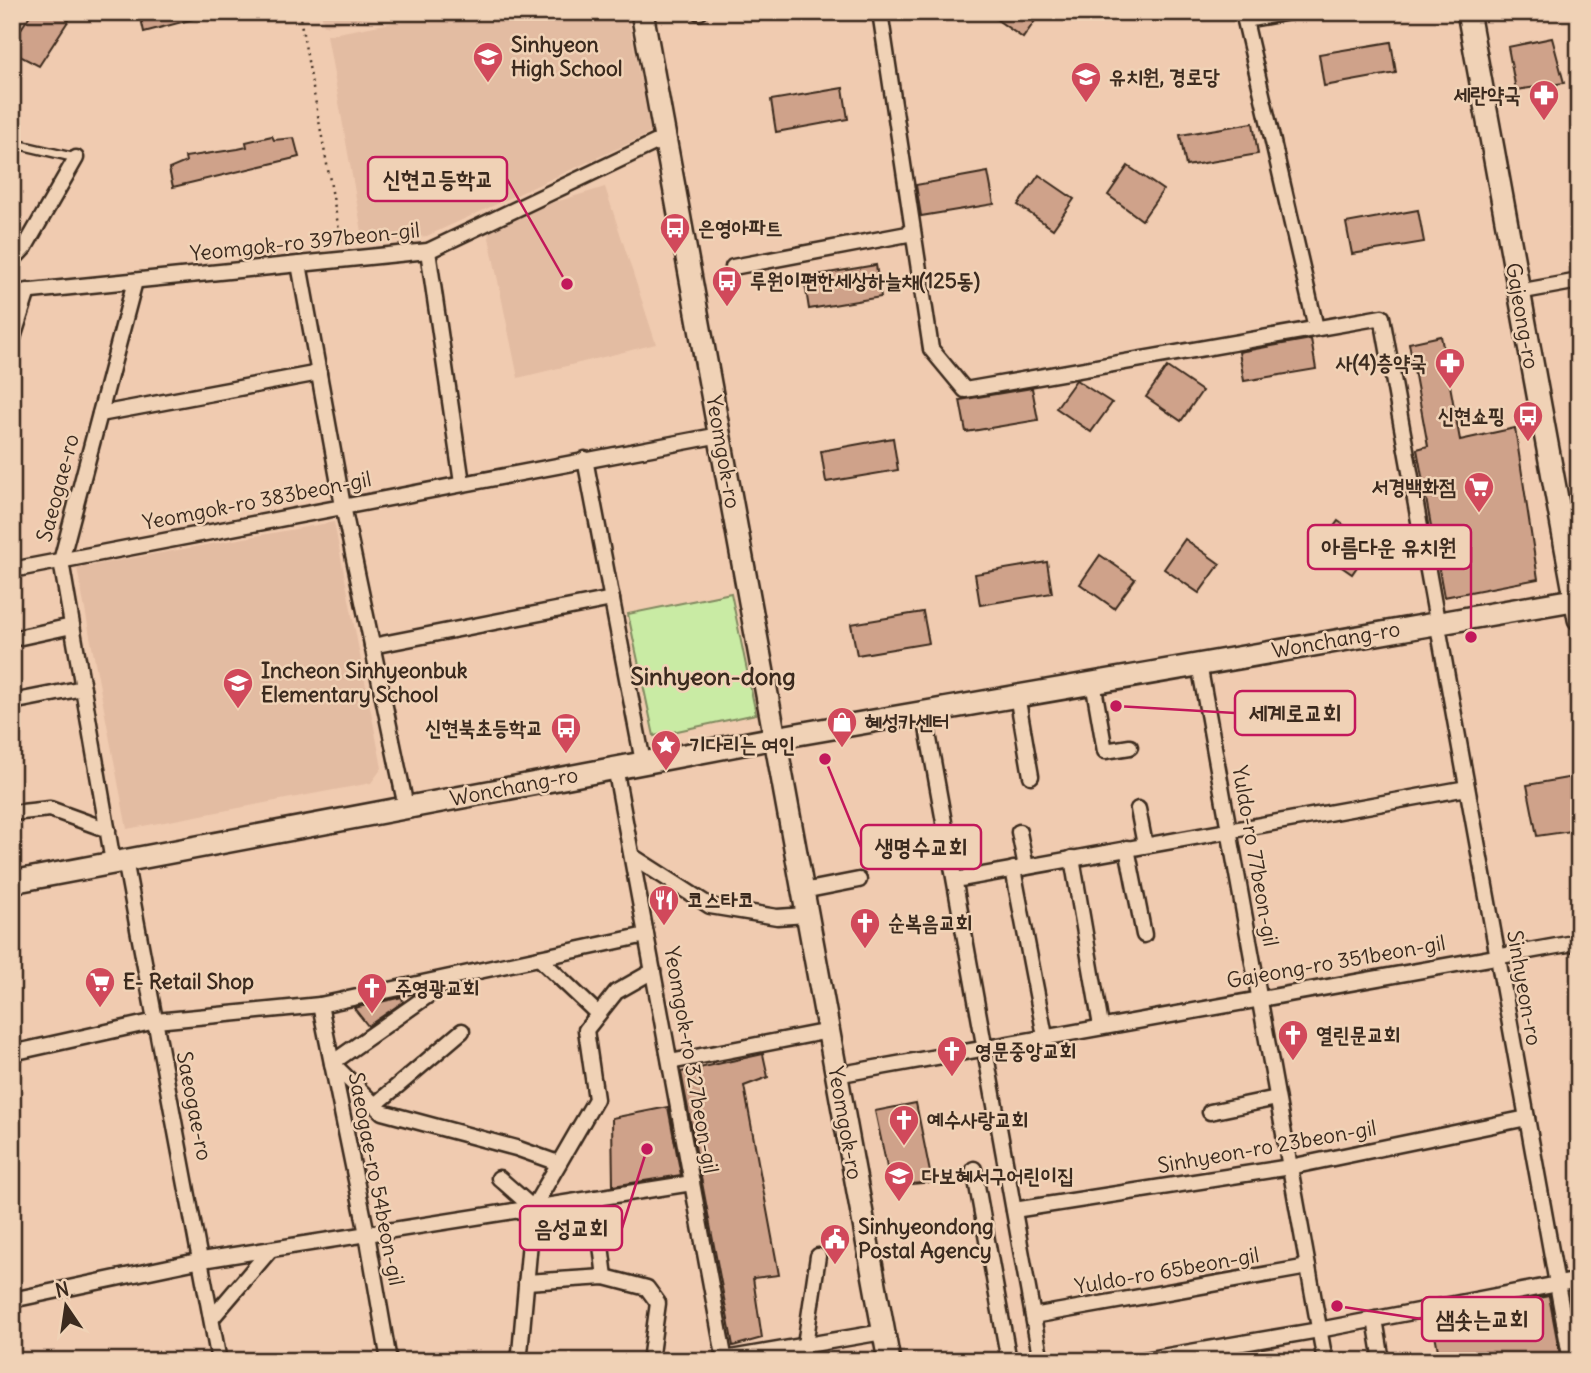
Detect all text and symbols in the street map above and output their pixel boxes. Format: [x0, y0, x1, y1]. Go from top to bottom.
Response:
place label: Sinhyeon High School [511, 31, 622, 82]
school or university icon: Sinhyeon High School [471, 40, 505, 84]
school or university icon: 유치원, 경로당 [1069, 60, 1103, 104]
place label: 유치원, 경로당 [1109, 63, 1220, 90]
pharmacy icon: 세란약국 [1527, 78, 1561, 122]
place label: 세란약국 [1453, 81, 1521, 108]
callout: 신현고등학교 [368, 157, 507, 201]
text: 신현고등학교 [382, 164, 494, 193]
bus stop icon: 은영아파트 [658, 211, 692, 255]
place label: 은영아파트 [698, 214, 783, 241]
street label: Yeomgok-ro 397beon-gil [189, 216, 421, 267]
street label: Gajeong-ro [1500, 261, 1545, 371]
bus stop icon: 루원이편한세상하늘채(125동) [710, 264, 744, 308]
place label: 루원이편한세상하늘채(125동) [750, 267, 980, 294]
pharmacy icon: 사(4)층약국 [1433, 346, 1467, 390]
place label: 사(4)층약국 [1335, 349, 1427, 376]
street label: Yeomgok-ro [700, 393, 747, 511]
bus stop icon: 신현쇼핑 [1511, 399, 1545, 443]
place label: 신현쇼핑 [1437, 402, 1505, 429]
street label: Saeogae-ro [30, 431, 85, 545]
street label: Yeomgok-ro 383beon-gil [140, 465, 373, 536]
supermarket icon: 서경백화점 [1462, 470, 1496, 514]
place label: 서경백화점 [1372, 473, 1456, 500]
callout: 아름다운 유치원 [1308, 525, 1471, 569]
text: 아름다운 유치원 [1321, 532, 1457, 561]
street label: Wonchang-ro [1270, 615, 1402, 664]
place label: Incheon Sinhyeonbuk Elementary School [261, 657, 468, 708]
district label: Sinhyeon-dong [630, 661, 796, 691]
school or university icon: Incheon Sinhyeonbuk Elementary School [221, 666, 255, 710]
callout: 세계로교회 [1235, 691, 1355, 735]
text: 세계로교회 [1249, 698, 1341, 727]
shop icon: 혜성카센터 [825, 705, 859, 749]
place label: 혜성카센터 [864, 708, 950, 735]
bus stop icon: 신현북초등학교 [549, 711, 583, 755]
place label: 신현북초등학교 [425, 714, 543, 741]
place icon: 기다리는 여인 [649, 728, 683, 772]
place label: 기다리는 여인 [689, 731, 795, 758]
street label: Wonchang-ro [448, 761, 580, 812]
street label: Yuldo-ro 77beon-gil [1226, 763, 1285, 948]
callout: 생명수교회 [861, 825, 981, 869]
text: 생명수교회 [874, 832, 967, 861]
restaurant icon: 코스타코 [647, 883, 681, 927]
place label: 코스타코 [687, 886, 755, 913]
church icon: 순복음교회 [848, 906, 882, 950]
place label: 순복음교회 [888, 909, 973, 936]
street label: Sinhyeon-ro [1501, 928, 1548, 1048]
street label: Gajeong-ro 351beon-gil [1224, 929, 1447, 994]
street label: Yeomgok-ro 327beon-gil [658, 944, 725, 1176]
supermarket icon: E- Retail Shop [83, 965, 117, 1009]
place label: E- Retail Shop [123, 968, 254, 995]
church icon: 주영광교회 [355, 971, 389, 1015]
place label: 주영광교회 [395, 974, 480, 1001]
church icon: 열린문교회 [1276, 1018, 1310, 1062]
place label: 열린문교회 [1316, 1021, 1401, 1048]
church icon: 영문중앙교회 [935, 1034, 969, 1078]
place label: 영문중앙교회 [975, 1037, 1076, 1064]
street label: Saeogae-ro [171, 1049, 218, 1163]
street label: Yeomgok-ro [822, 1064, 869, 1182]
street label: Saeogae-ro 54beon-gil [343, 1070, 410, 1288]
church icon: 예수사랑교회 [887, 1103, 921, 1147]
place label: 예수사랑교회 [927, 1106, 1028, 1133]
street label: Sinhyeon-ro 23beon-gil [1155, 1114, 1378, 1179]
school or university icon: 다보혜서구어린이집 [882, 1159, 916, 1203]
place label: 다보혜서구어린이집 [922, 1162, 1074, 1189]
callout: 음성교회 [520, 1206, 622, 1250]
text: 음성교회 [534, 1213, 608, 1242]
place label: Sinhyeondong Postal Agency [858, 1213, 994, 1264]
public building icon: Sinhyeondong Postal Agency [818, 1222, 852, 1266]
street label: Yuldo-ro 65beon-gil [1073, 1241, 1261, 1300]
north arrow [32, 1272, 102, 1342]
text: N [53, 1276, 71, 1303]
callout: 샘솟는교회 [1422, 1297, 1543, 1341]
text: 샘솟는교회 [1435, 1304, 1528, 1333]

